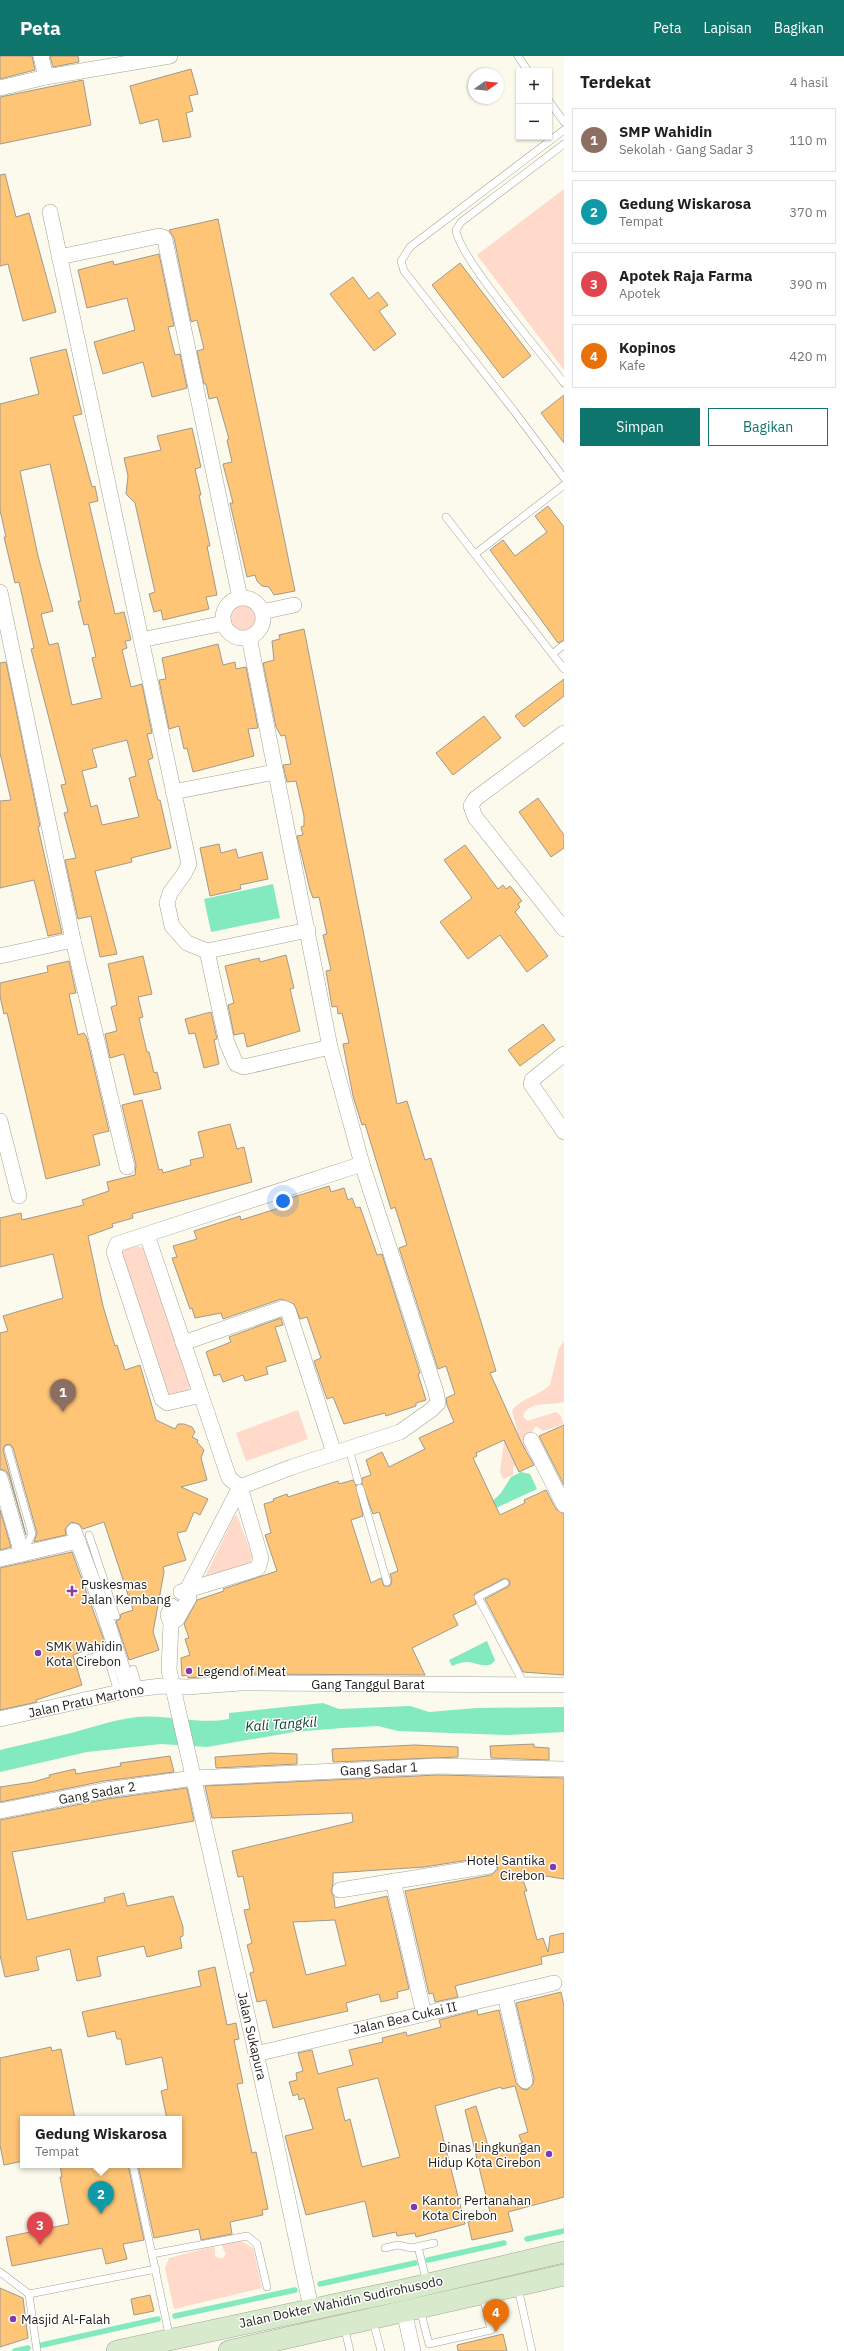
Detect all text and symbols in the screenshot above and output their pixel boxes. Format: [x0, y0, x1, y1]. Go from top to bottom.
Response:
text: Peta [20, 16, 61, 40]
text: Peta [653, 19, 681, 37]
text: Lapisan [703, 19, 752, 37]
text: Bagikan [774, 19, 824, 37]
north arrow [468, 68, 504, 104]
map controls [516, 68, 552, 140]
button: + [516, 68, 552, 104]
text: Terdekat [580, 71, 651, 93]
text: 4 hasil [790, 74, 828, 91]
button: − [516, 104, 552, 140]
text: SMP Wahidin [619, 122, 712, 141]
text: 1 [590, 132, 598, 149]
text: 110 m [789, 132, 827, 149]
text: Sekolah · Gang Sadar 3 [619, 141, 754, 158]
text: Gedung Wiskarosa [619, 194, 751, 213]
text: 2 [590, 204, 598, 221]
text: 370 m [789, 204, 827, 221]
text: Tempat [619, 213, 663, 230]
text: Apotek Raja Farma [619, 266, 753, 285]
text: 3 [590, 276, 598, 293]
text: 390 m [789, 276, 827, 293]
text: Apotek [619, 285, 661, 302]
text: Kopinos [619, 338, 676, 357]
text: 4 [590, 348, 598, 365]
text: 420 m [789, 348, 827, 365]
text: Kafe [619, 357, 645, 374]
button: Simpan [580, 408, 700, 446]
button: Bagikan [708, 408, 828, 446]
your location [273, 1191, 293, 1211]
pin: 1 [50, 1379, 76, 1412]
place label: Puskesmas Jalan Kembang [81, 1576, 171, 1608]
marker: Puskesmas Jalan Kembang [66, 1585, 78, 1597]
place label: SMK Wahidin Kota Cirebon [46, 1638, 123, 1670]
marker: SMK Wahidin Kota Cirebon [33, 1648, 43, 1658]
place label: Legend of Meat [197, 1663, 286, 1680]
marker: Legend of Meat [184, 1666, 194, 1676]
street label: Gang Tanggul Barat [311, 1676, 425, 1693]
street label: Jalan Pratu Martono [27, 1680, 145, 1722]
water label: Kali Tangkil [245, 1713, 318, 1735]
street label: Gang Sadar 1 [340, 1758, 419, 1780]
street label: Gang Sadar 2 [57, 1778, 137, 1808]
place label: Hotel Santika Cirebon [467, 1852, 545, 1884]
marker: Hotel Santika Cirebon [548, 1862, 558, 1872]
street label: Jalan Sukapura [234, 1990, 270, 2082]
street label: Jalan Bea Cukai II [351, 1998, 459, 2038]
popup [20, 2116, 182, 2168]
text: Gedung Wiskarosa [35, 2124, 167, 2143]
place label: Dinas Lingkungan Hidup Kota Cirebon [428, 2139, 541, 2171]
text: Tempat [35, 2143, 79, 2160]
marker: Dinas Lingkungan Hidup Kota Cirebon [544, 2149, 554, 2159]
pin: 2 [88, 2181, 114, 2214]
place label: Kantor Pertanahan Kota Cirebon [422, 2192, 531, 2224]
marker: Kantor Pertanahan Kota Cirebon [409, 2202, 419, 2212]
pin: 3 [27, 2212, 53, 2245]
street label: Jalan Dokter Wahidin Sudirohusodo [238, 2272, 444, 2332]
pin: 4 [483, 2299, 509, 2332]
place label: Masjid Al-Falah [21, 2311, 110, 2328]
marker: Masjid Al-Falah [8, 2314, 18, 2324]

